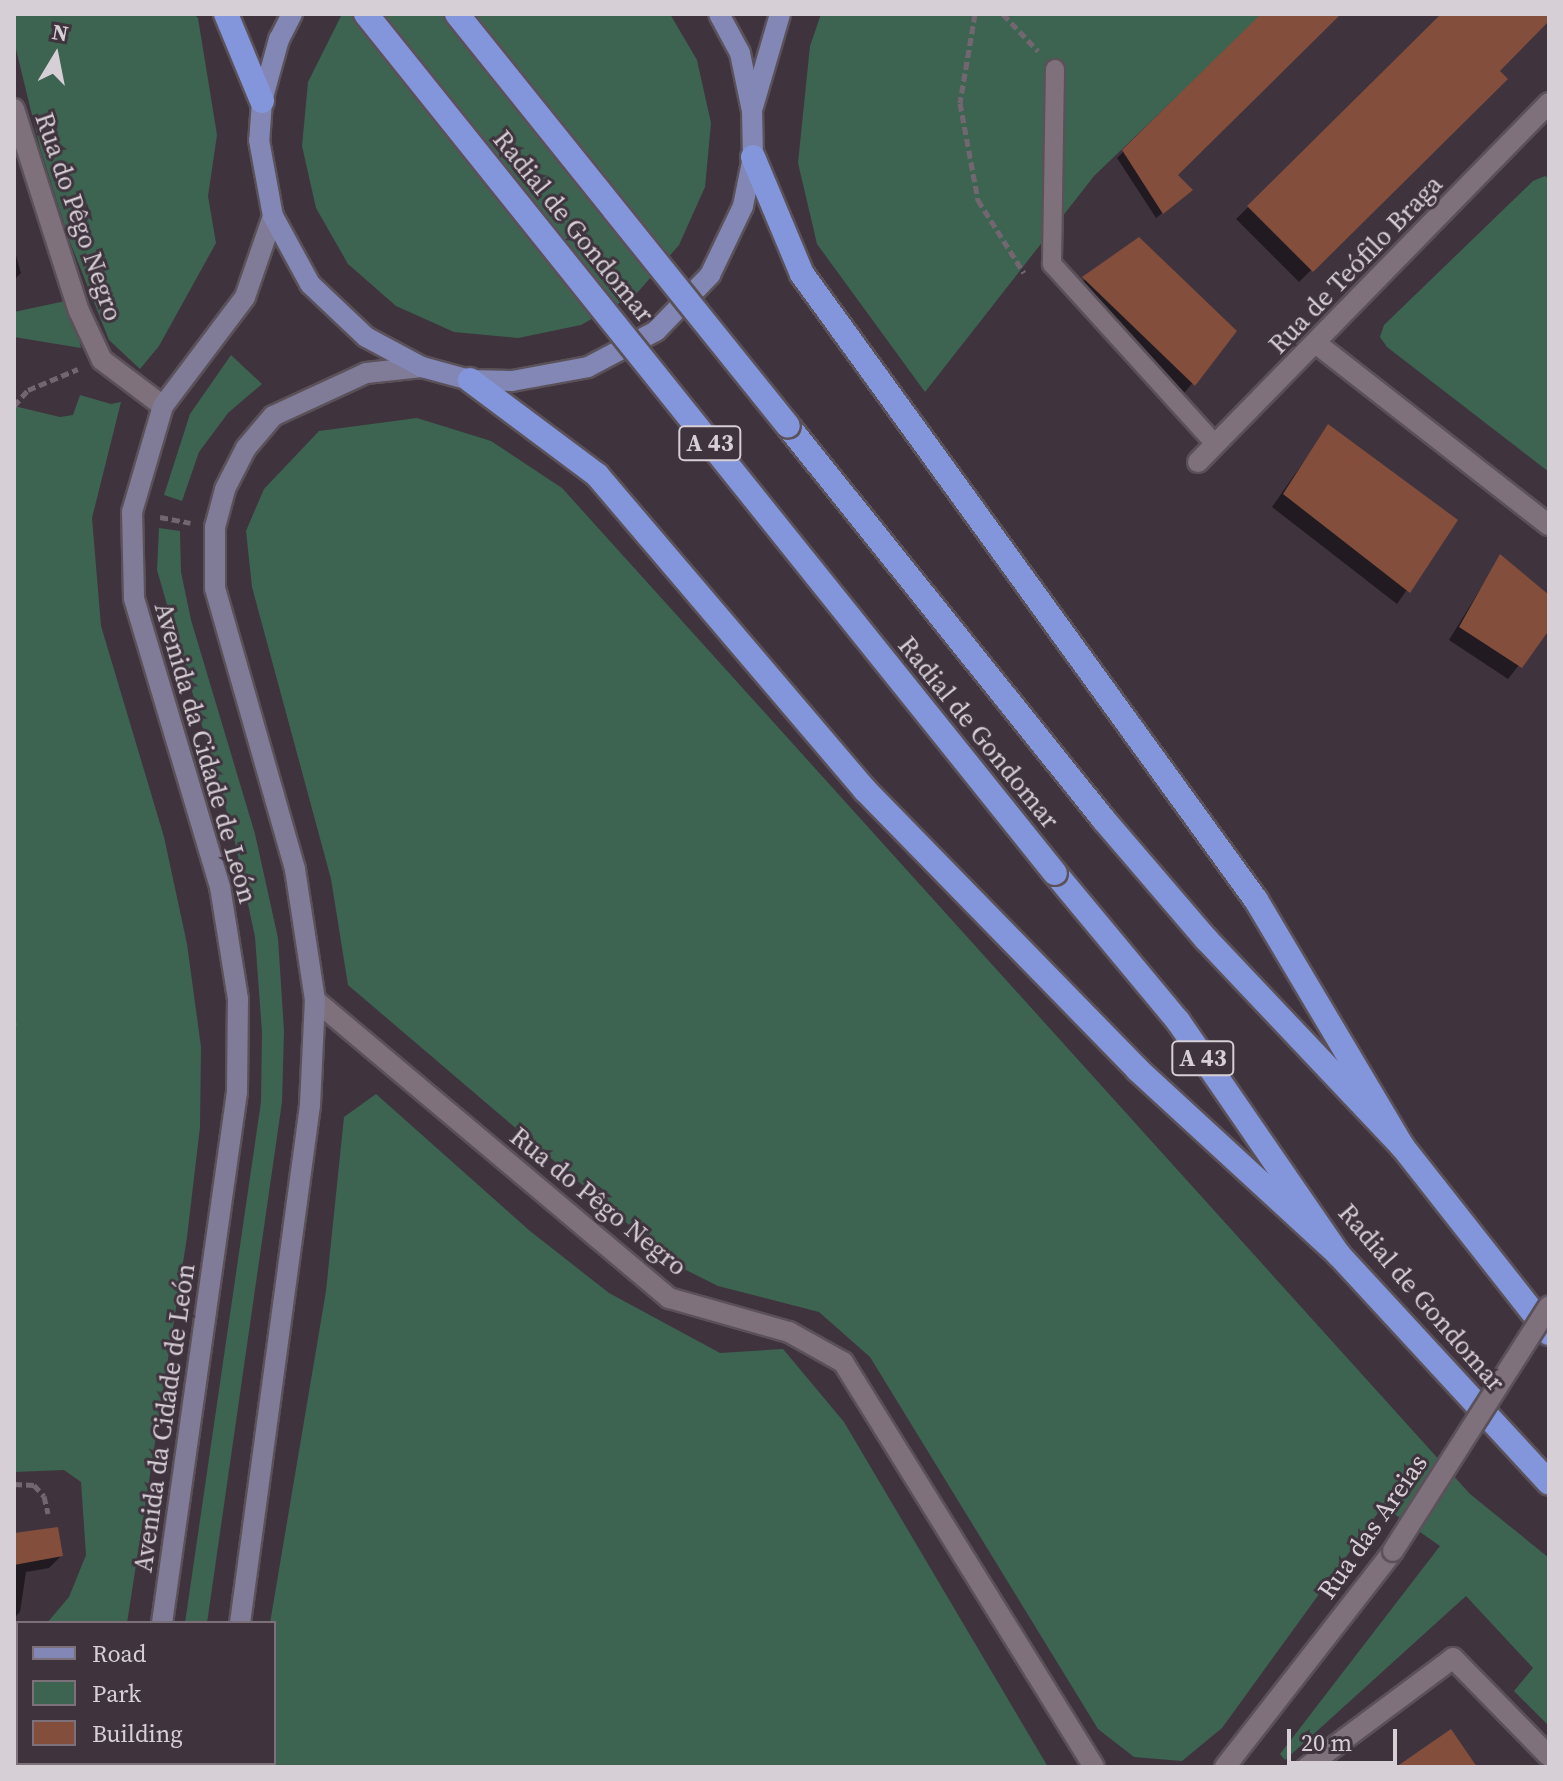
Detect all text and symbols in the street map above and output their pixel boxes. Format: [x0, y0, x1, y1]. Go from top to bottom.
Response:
north arrow [16, 16, 96, 96]
text: N [50, 16, 71, 49]
street label: Rua do Pêgo Negro [28, 109, 128, 325]
street label: Radial de Gondomar [486, 125, 660, 329]
street label: Rua de Teófilo Braga [1263, 169, 1449, 361]
road number: A 43 [678, 423, 742, 463]
street label: Avenida da Cidade de León [147, 599, 263, 907]
street label: Radial de Gondomar [891, 631, 1065, 835]
road number: A 43 [1171, 1038, 1235, 1078]
street label: Rua do Pêgo Negro [503, 1121, 693, 1283]
street label: Radial de Gondomar [1331, 1198, 1511, 1398]
street label: Avenida da Cidade de León [128, 1262, 202, 1574]
street label: Rua das Areias [1312, 1449, 1434, 1605]
legend [16, 1621, 276, 1765]
text: Road [92, 1637, 146, 1670]
text: Park [92, 1677, 141, 1710]
scale bar [1291, 1713, 1401, 1763]
text: Building [92, 1717, 183, 1750]
text: 20 m [1301, 1726, 1352, 1759]

